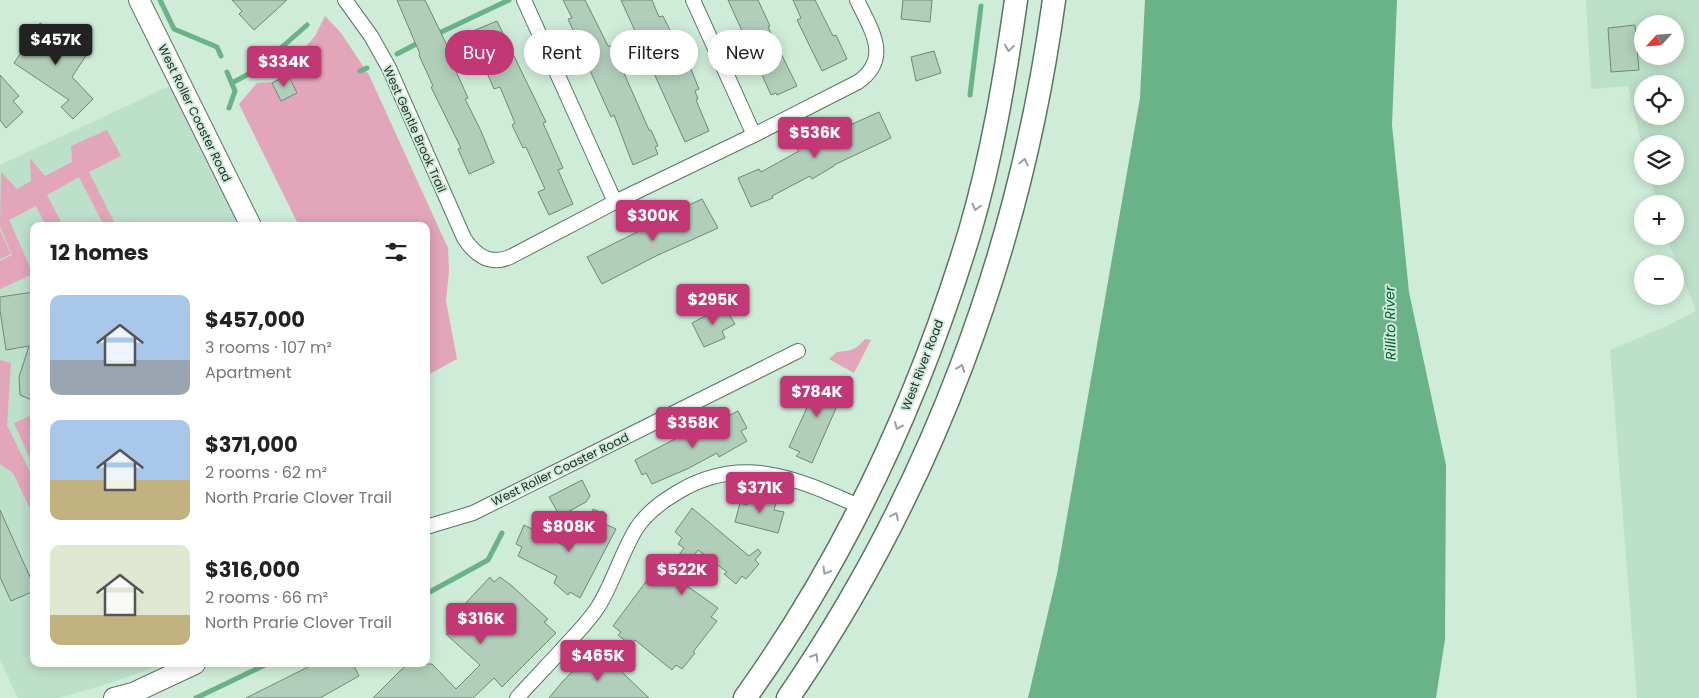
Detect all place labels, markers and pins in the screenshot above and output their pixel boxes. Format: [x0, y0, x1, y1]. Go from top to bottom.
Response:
pin: $457K [21, 23, 91, 66]
pin: $334K [249, 46, 319, 88]
pin: $536K [780, 116, 850, 159]
pin: $300K [618, 200, 688, 242]
pin: $295K [678, 284, 748, 326]
pin: $784K [782, 376, 852, 418]
pin: $358K [658, 406, 728, 449]
pin: $371K [725, 472, 795, 514]
pin: $808K [534, 510, 604, 553]
pin: $522K [647, 554, 717, 596]
pin: $316K [446, 602, 516, 645]
pin: $465K [563, 640, 633, 682]

